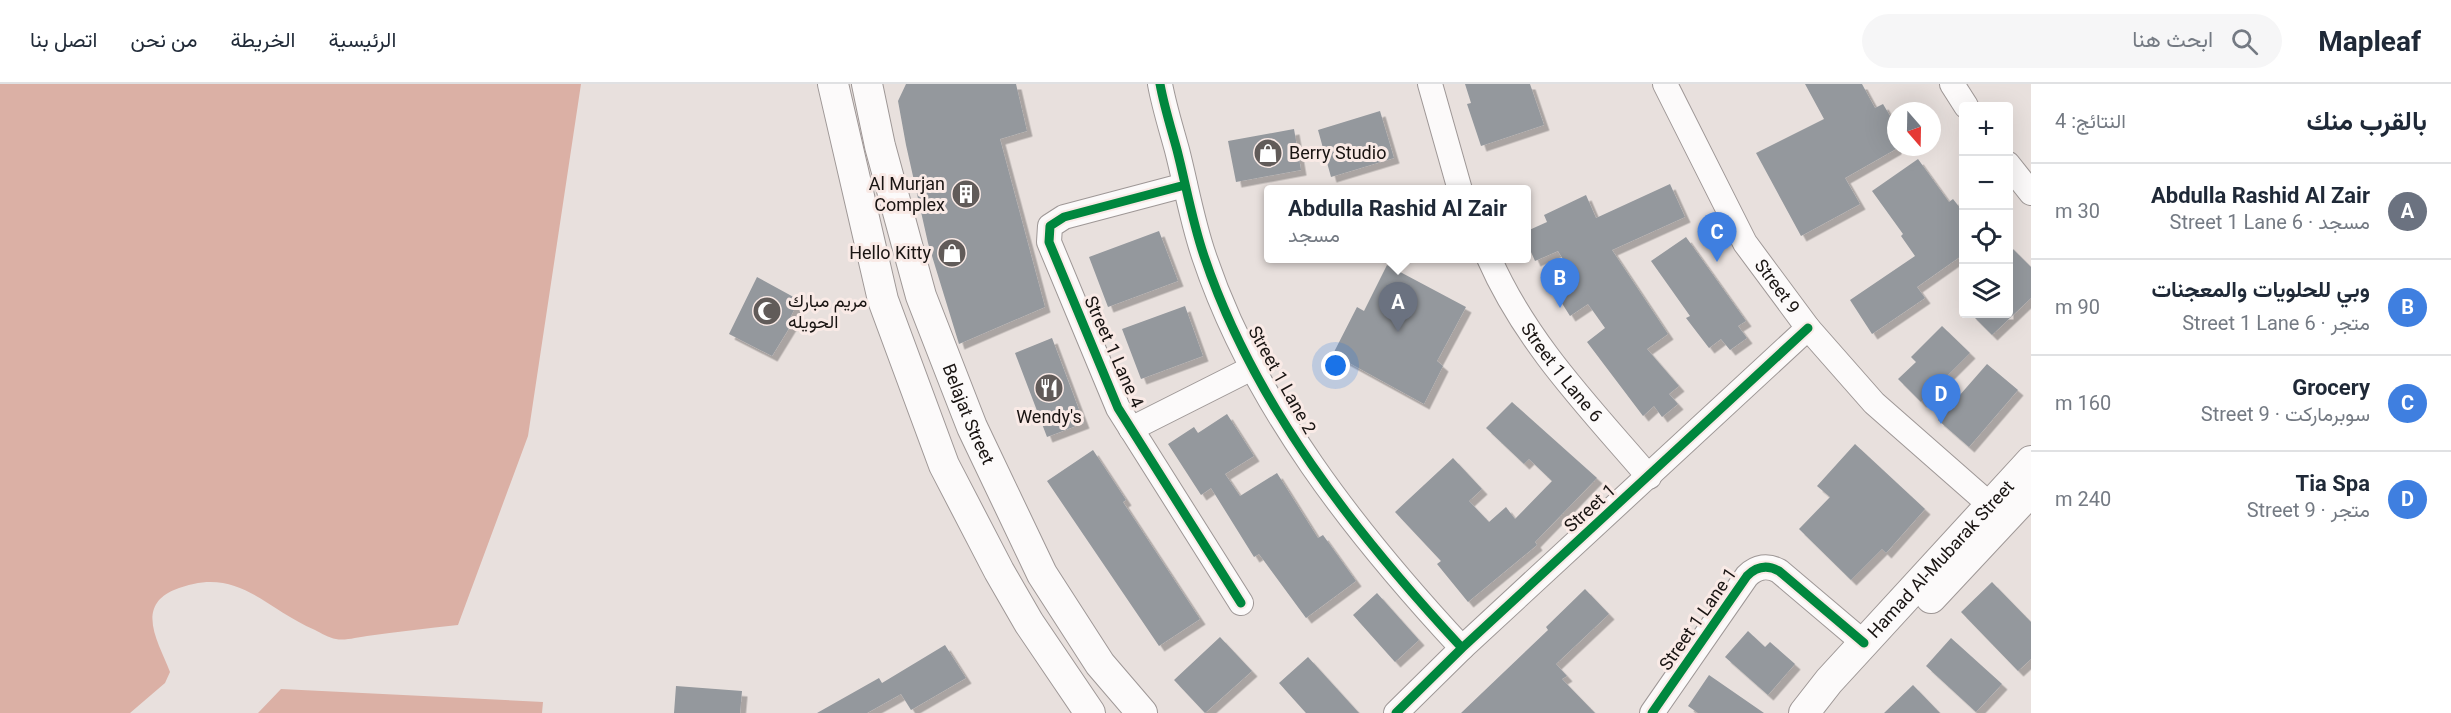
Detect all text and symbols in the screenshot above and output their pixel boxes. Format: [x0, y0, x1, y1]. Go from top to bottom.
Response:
search box [1862, 14, 2282, 68]
icon: search [2228, 25, 2261, 58]
text: Mapleaf [2318, 25, 2421, 58]
text: ابحث هنا [2132, 27, 2213, 52]
text: اتصل بنا [30, 28, 97, 52]
text: من نحن [130, 28, 197, 52]
text: الخريطة [230, 28, 295, 52]
text: الرئيسية [328, 28, 396, 52]
north arrow [1887, 102, 1941, 156]
map controls [1959, 102, 2013, 318]
button: + [1959, 102, 2013, 156]
text: بالقرب منك [2306, 106, 2427, 136]
text: النتائج: 4 [2055, 109, 2126, 133]
shop icon: Berry Studio [1252, 137, 1284, 169]
place label: Berry Studio [1289, 142, 1386, 163]
button: − [1959, 156, 2013, 210]
place label: Al Murjan Complex [869, 173, 945, 215]
building icon: Al Murjan Complex [950, 178, 982, 210]
text: Abdulla Rashid Al Zair [2151, 183, 2370, 208]
popup [1264, 185, 1531, 263]
text: Abdulla Rashid Al Zair [1288, 196, 1507, 221]
text: 30 m [2055, 199, 2100, 223]
text: A [2401, 199, 2414, 223]
button: locate [1959, 210, 2013, 264]
text: مسجد · Street 1 Lane 6 [2170, 210, 2370, 234]
pin: C [1698, 212, 1736, 262]
text: مسجد [1288, 223, 1340, 247]
shop icon: Hello Kitty [936, 237, 968, 269]
place label: Hello Kitty [849, 242, 931, 263]
street label: Street 9 [1751, 255, 1804, 317]
pin: B [1540, 258, 1580, 308]
button: layers [1959, 264, 2013, 318]
text: وبي للحلويات والمعجنات [2151, 277, 2370, 302]
pin: A [1378, 282, 1418, 332]
place label: مريم مبارك الحويله [788, 290, 867, 333]
street label: Street 1 Lane 4 [1080, 293, 1148, 411]
mosque icon: مريم مبارك الحويله [751, 295, 783, 327]
text: 90 m [2055, 295, 2100, 319]
text: B [2401, 295, 2414, 319]
text: متجر · Street 1 Lane 6 [2182, 311, 2370, 335]
street label: Street 1 Lane 6 [1517, 319, 1607, 426]
street label: Street 1 Lane 2 [1244, 322, 1321, 437]
your location [1321, 351, 1350, 380]
street label: Belajat Street [938, 361, 999, 468]
restaurant icon: Wendy's [1033, 372, 1065, 404]
pin: D [1922, 374, 1960, 424]
text: Grocery [2292, 375, 2370, 400]
text: 160 m [2055, 391, 2111, 415]
text: C [2401, 391, 2414, 415]
text: سوبرماركت · Street 9 [2201, 402, 2370, 426]
place label: Wendy's [1016, 406, 1082, 427]
text: Tia Spa [2296, 471, 2370, 496]
street label: Hamad Al-Mubarak Street [1863, 476, 2018, 642]
street label: Street 1 [1560, 479, 1620, 536]
text: 240 m [2055, 487, 2111, 511]
text: D [2401, 487, 2414, 511]
text: متجر · Street 9 [2247, 498, 2370, 522]
street label: Street 1 Lane 1 [1655, 564, 1741, 674]

